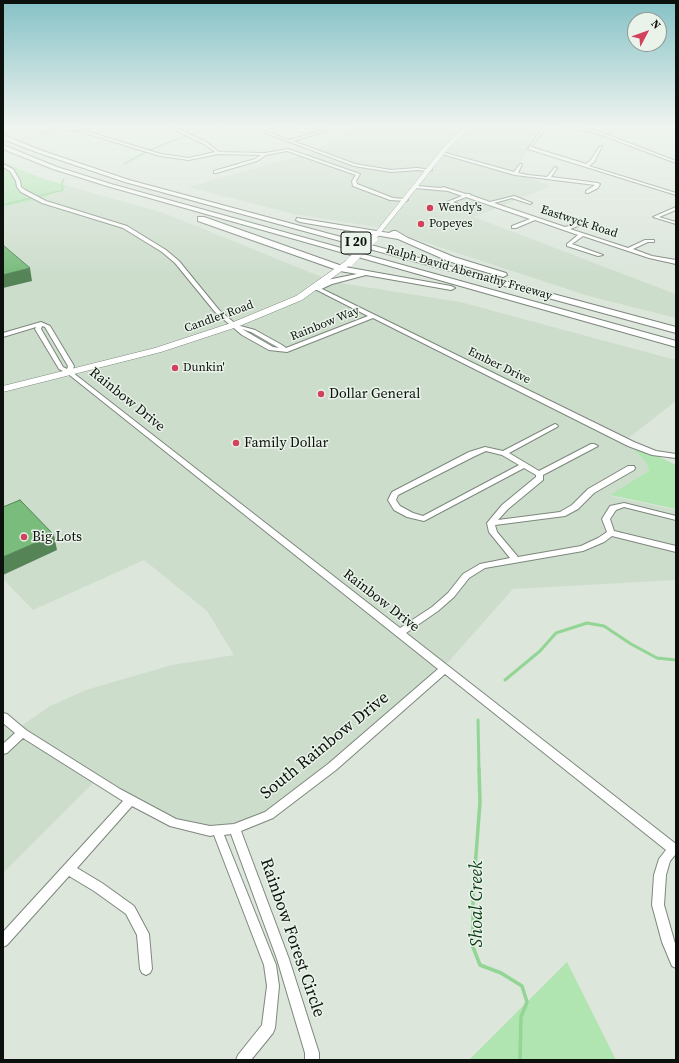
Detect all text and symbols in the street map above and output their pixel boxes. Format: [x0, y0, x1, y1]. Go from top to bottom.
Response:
north arrow [627, 12, 667, 52]
text: N [647, 17, 664, 32]
place label: Wendy's [438, 201, 482, 215]
marker: Wendy's [425, 203, 435, 213]
street label: Eastwyck Road [539, 203, 619, 241]
place label: Popeyes [429, 217, 473, 231]
marker: Popeyes [416, 219, 426, 229]
road number: I 20 [341, 232, 371, 254]
street label: Ralph David Abernathy Freeway [384, 242, 554, 304]
street label: Candler Road [182, 298, 256, 336]
street label: Rainbow Way [288, 304, 362, 344]
street label: Ember Drive [465, 345, 533, 387]
place label: Dunkin' [183, 361, 225, 375]
marker: Dunkin' [170, 363, 180, 373]
street label: Rainbow Drive [86, 364, 168, 436]
place label: Dollar General [329, 386, 420, 402]
marker: Dollar General [316, 389, 326, 399]
place label: Family Dollar [244, 435, 329, 451]
marker: Family Dollar [231, 438, 241, 448]
place label: Big Lots [32, 529, 82, 545]
marker: Big Lots [19, 532, 29, 542]
street label: Rainbow Drive [339, 566, 423, 636]
street label: South Rainbow Drive [257, 688, 393, 804]
street label: Rainbow Forest Circle [255, 856, 329, 1020]
water label: Shoal Creek [466, 861, 488, 947]

